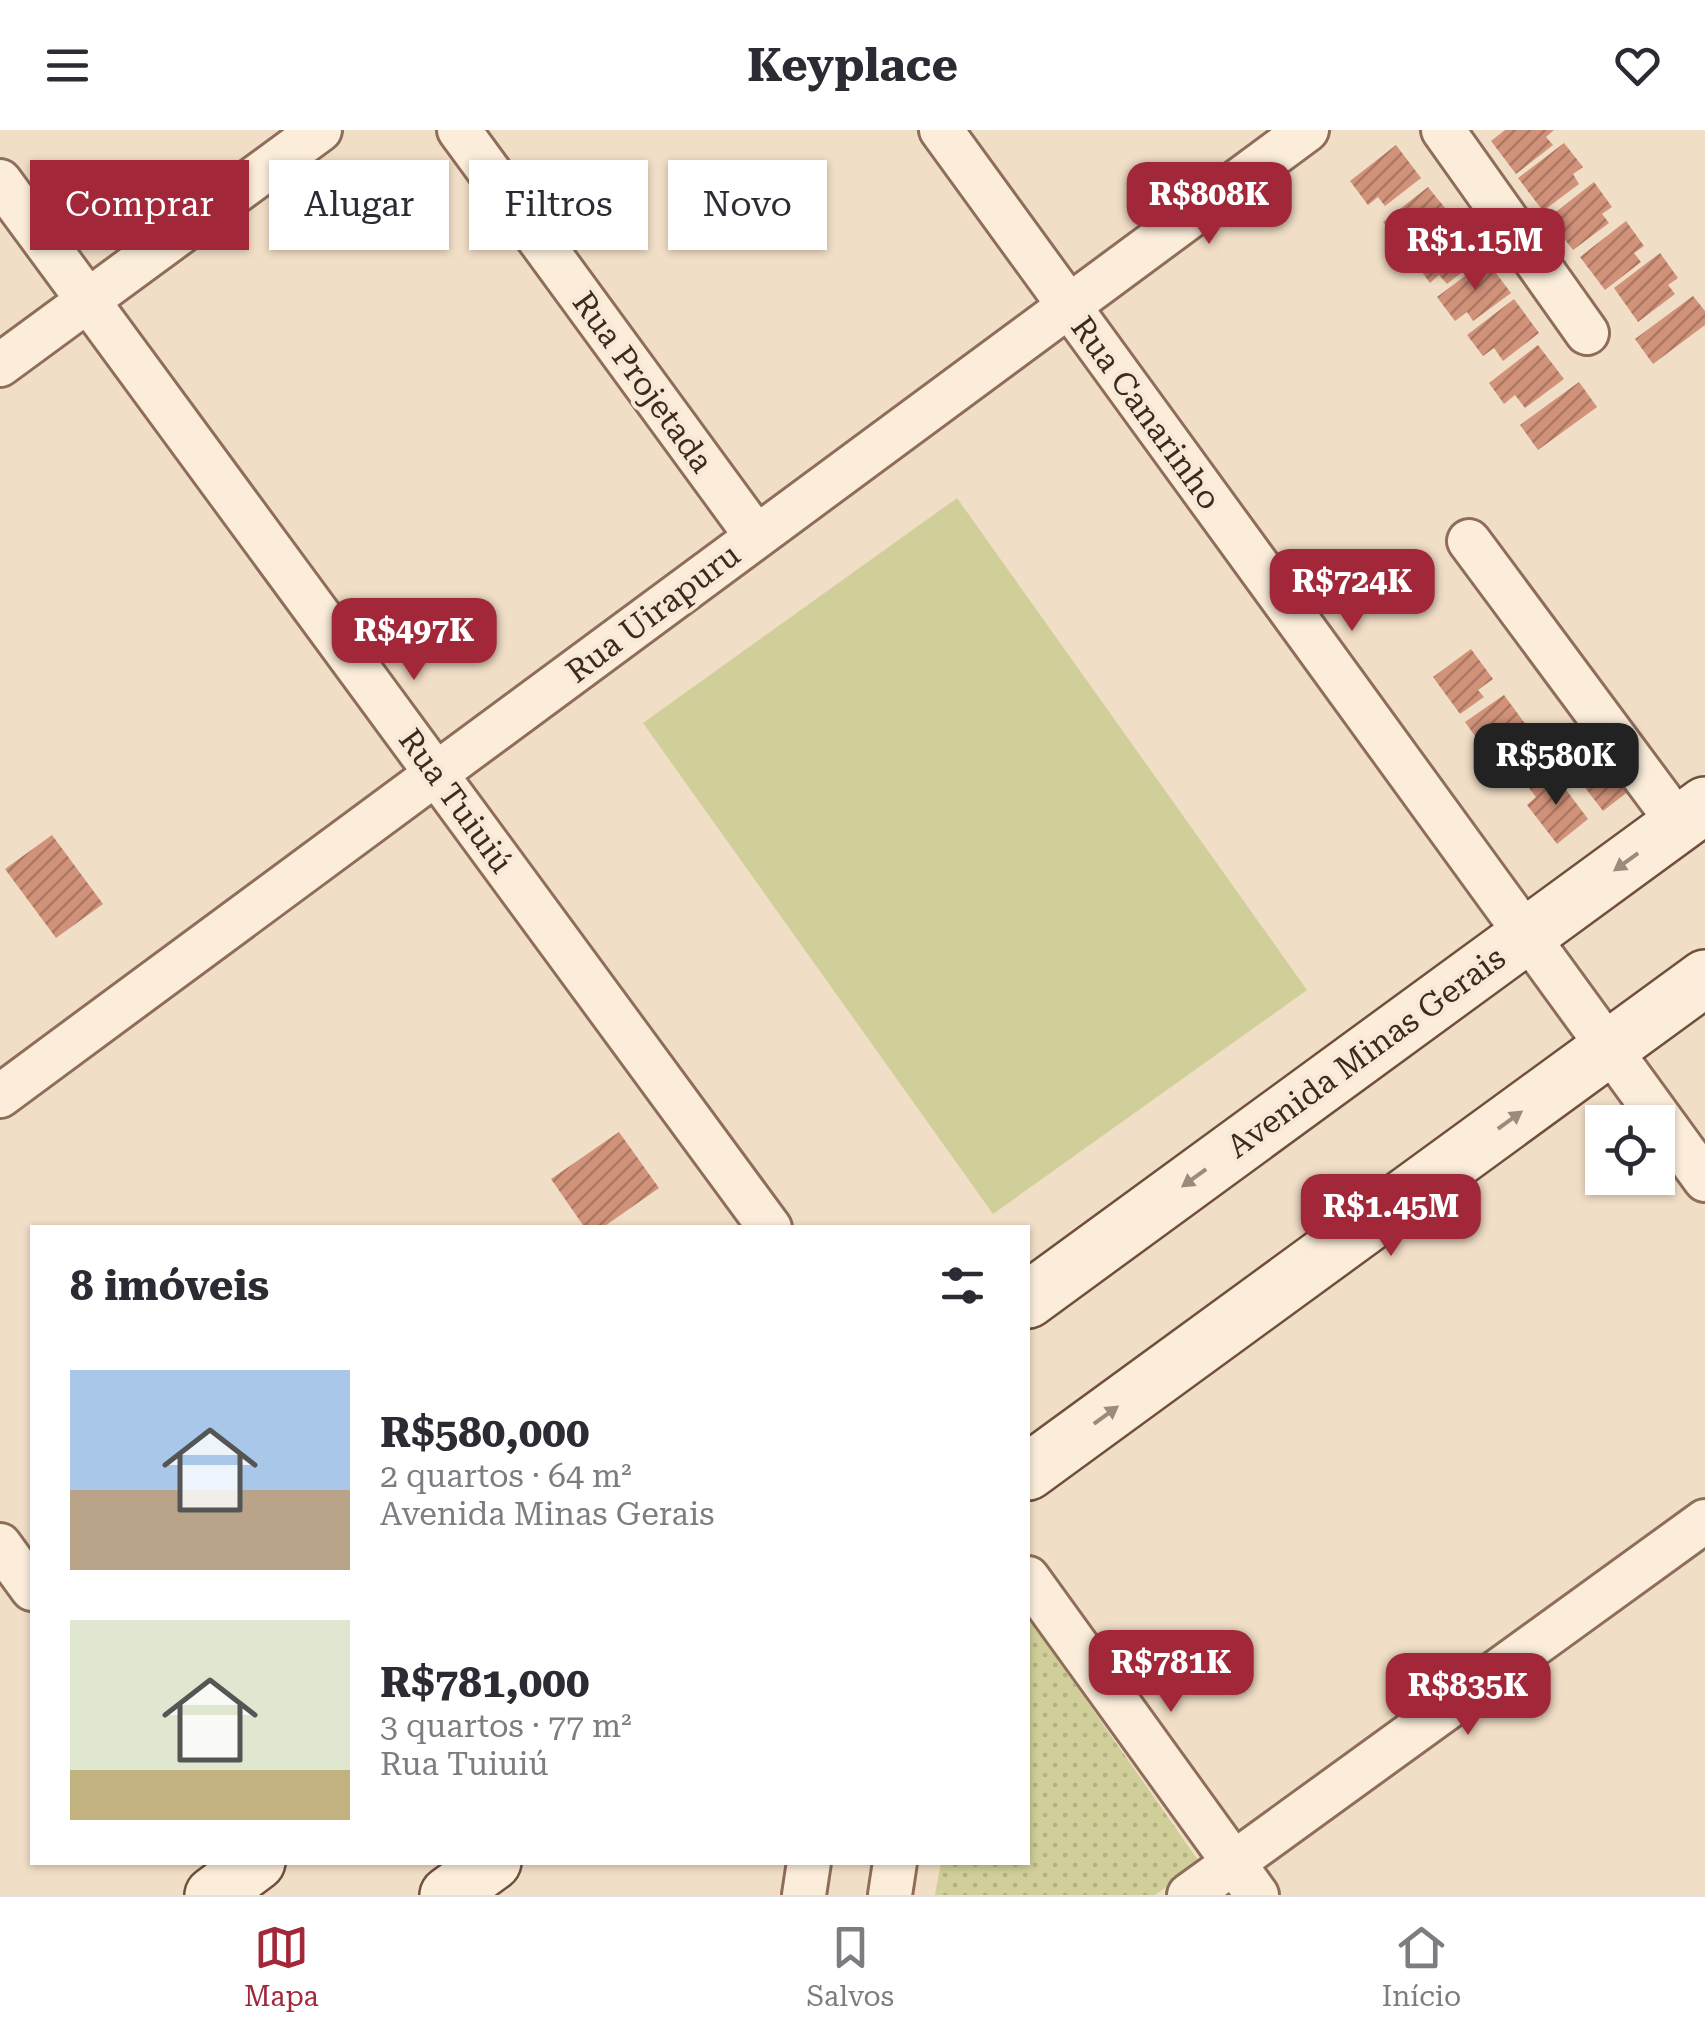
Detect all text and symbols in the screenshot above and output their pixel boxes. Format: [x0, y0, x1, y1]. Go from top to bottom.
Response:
icon: menu [40, 38, 95, 93]
icon: heart [1610, 38, 1665, 93]
text: Keyplace [747, 39, 958, 92]
chip: Comprar [30, 160, 249, 250]
chip: Alugar [269, 160, 449, 250]
chip: Filtros [469, 160, 648, 250]
chip: Novo [668, 160, 827, 250]
pin: R$808K [1128, 162, 1290, 247]
text: R$808K [1149, 175, 1269, 213]
pin: R$1.15M [1383, 208, 1567, 293]
text: R$1.15M [1407, 221, 1543, 259]
street label: Rua Projetada [565, 284, 721, 480]
street label: Rua Canarinho [1063, 309, 1229, 517]
street label: Rua Uirapuru [559, 535, 747, 691]
pin: R$724K [1271, 549, 1433, 634]
text: R$724K [1292, 562, 1412, 600]
pin: R$497K [333, 598, 495, 683]
text: R$497K [354, 611, 474, 649]
street label: Rua Tuiuiú [391, 722, 521, 880]
pin: R$580K [1475, 723, 1637, 808]
text: R$580K [1496, 736, 1616, 774]
one-way arrow [1613, 852, 1639, 872]
street label: Avenida Minas Gerais [1220, 938, 1512, 1166]
map controls [1585, 1105, 1675, 1195]
button: locate [1585, 1105, 1675, 1195]
one-way arrow [1497, 1111, 1523, 1130]
one-way arrow [1181, 1168, 1207, 1187]
pin: R$1.45M [1299, 1174, 1483, 1259]
text: R$1.45M [1323, 1187, 1459, 1225]
icon: filters [935, 1258, 990, 1313]
text: 8 imóveis [70, 1261, 269, 1310]
one-way arrow [1093, 1405, 1119, 1425]
text: R$580,000 [380, 1408, 589, 1457]
icon: home [150, 1410, 270, 1530]
text: 2 quartos · 64 m² [380, 1457, 632, 1495]
text: Avenida Minas Gerais [380, 1495, 715, 1533]
pin: R$781K [1090, 1630, 1252, 1715]
text: R$781K [1111, 1643, 1231, 1681]
pin: R$835K [1387, 1653, 1549, 1738]
text: R$781,000 [380, 1658, 589, 1707]
icon: home [150, 1660, 270, 1780]
text: R$835K [1408, 1666, 1528, 1704]
text: 3 quartos · 77 m² [380, 1707, 632, 1745]
text: Rua Tuiuiú [380, 1745, 548, 1783]
tab: Mapa [244, 1920, 319, 2013]
tab: Salvos [806, 1920, 894, 2013]
tab: Início [1382, 1920, 1461, 2013]

